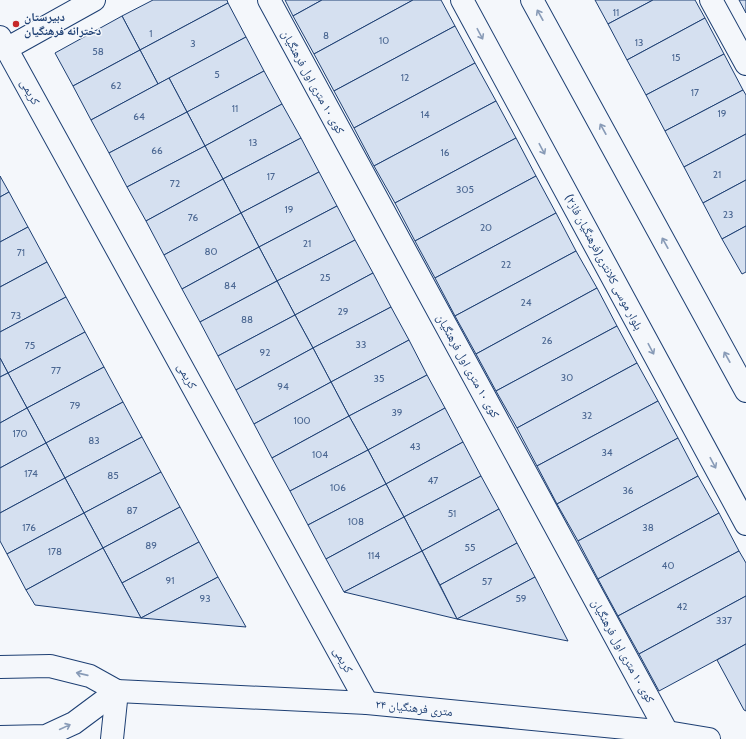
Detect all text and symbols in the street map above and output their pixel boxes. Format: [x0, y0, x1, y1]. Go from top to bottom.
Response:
house number: 11 [613, 6, 619, 19]
place label: دبیرستان دخترانه فرهنگیان [24, 9, 101, 39]
one-way arrow [536, 9, 544, 21]
marker: دبیرستان دخترانه فرهنگیان [11, 19, 21, 29]
house number: 1 [149, 27, 153, 40]
street label: کوی ۱۰ متری اول فرهنگیان [278, 27, 348, 137]
one-way arrow [477, 28, 485, 40]
house number: 8 [323, 29, 329, 42]
house number: 10 [379, 34, 389, 47]
house number: 13 [635, 36, 643, 49]
house number: 3 [190, 37, 196, 50]
house number: 58 [92, 45, 104, 58]
house number: 15 [672, 51, 680, 64]
house number: 5 [214, 68, 220, 81]
house number: 12 [401, 71, 409, 84]
street label: کریمی [17, 76, 44, 107]
house number: 62 [111, 79, 121, 92]
house number: 17 [691, 86, 699, 99]
house number: 11 [232, 102, 238, 115]
house number: 19 [718, 107, 727, 120]
house number: 14 [420, 108, 430, 121]
house number: 64 [133, 110, 145, 123]
one-way arrow [598, 123, 606, 135]
house number: 13 [249, 136, 257, 149]
one-way arrow [539, 142, 547, 154]
house number: 66 [151, 144, 163, 157]
house number: 16 [441, 146, 450, 159]
house number: 21 [713, 168, 721, 181]
house number: 17 [267, 170, 275, 183]
house number: 72 [170, 177, 180, 190]
house number: 305 [456, 183, 474, 196]
street label: بلوار موسی کلانتری(فرهنگیان فاز۲) [562, 191, 647, 333]
house number: 19 [285, 203, 294, 216]
house number: 23 [723, 208, 733, 221]
house number: 76 [188, 211, 199, 224]
house number: 20 [480, 221, 492, 234]
house number: 21 [303, 237, 311, 250]
one-way arrow [661, 237, 668, 249]
house number: 80 [204, 245, 218, 258]
house number: 71 [17, 246, 25, 259]
house number: 22 [501, 258, 511, 271]
house number: 25 [320, 271, 330, 284]
house number: 84 [224, 279, 236, 292]
house number: 24 [520, 296, 532, 309]
house number: 29 [338, 305, 349, 318]
house number: 73 [11, 309, 21, 322]
street label: کوی ۱۰ متری اول فرهنگیان [433, 311, 503, 421]
house number: 88 [241, 313, 253, 326]
house number: 26 [542, 334, 553, 347]
house number: 33 [356, 338, 366, 351]
house number: 75 [25, 339, 35, 352]
one-way arrow [648, 343, 655, 355]
house number: 92 [260, 346, 270, 359]
one-way arrow [723, 351, 731, 363]
street label: کریمی [174, 360, 201, 391]
house number: 77 [51, 364, 61, 377]
house number: 30 [561, 371, 573, 384]
house number: 35 [374, 372, 384, 385]
house number: 94 [277, 380, 289, 393]
house number: 79 [70, 399, 81, 412]
house number: 39 [391, 406, 403, 419]
house number: 32 [582, 409, 592, 422]
house number: 100 [293, 414, 311, 427]
house number: 170 [12, 427, 28, 440]
house number: 83 [88, 434, 100, 447]
house number: 43 [409, 440, 421, 453]
house number: 34 [601, 446, 613, 459]
house number: 104 [312, 448, 328, 461]
one-way arrow [710, 457, 717, 469]
house number: 174 [24, 467, 38, 480]
house number: 85 [107, 469, 119, 482]
house number: 47 [428, 474, 438, 487]
house number: 106 [330, 481, 346, 494]
house number: 36 [622, 484, 634, 497]
house number: 87 [126, 504, 138, 517]
house number: 51 [448, 507, 456, 520]
house number: 108 [348, 515, 364, 528]
house number: 176 [22, 521, 36, 534]
house number: 38 [642, 521, 654, 534]
house number: 89 [145, 539, 157, 552]
house number: 55 [465, 541, 475, 554]
house number: 178 [48, 545, 62, 558]
house number: 114 [368, 549, 380, 562]
house number: 40 [662, 559, 674, 572]
house number: 91 [166, 574, 174, 587]
house number: 57 [482, 575, 492, 588]
house number: 93 [199, 592, 211, 605]
house number: 59 [515, 592, 527, 605]
street label: کوی ۱۰ متری اول فرهنگیان [588, 596, 658, 706]
house number: 42 [676, 600, 688, 613]
house number: 337 [716, 614, 732, 627]
street label: کریمی [330, 644, 357, 675]
one-way arrow [76, 670, 89, 677]
street label: ۲۴ متری فرهنگیان [375, 696, 453, 719]
one-way arrow [59, 723, 71, 730]

